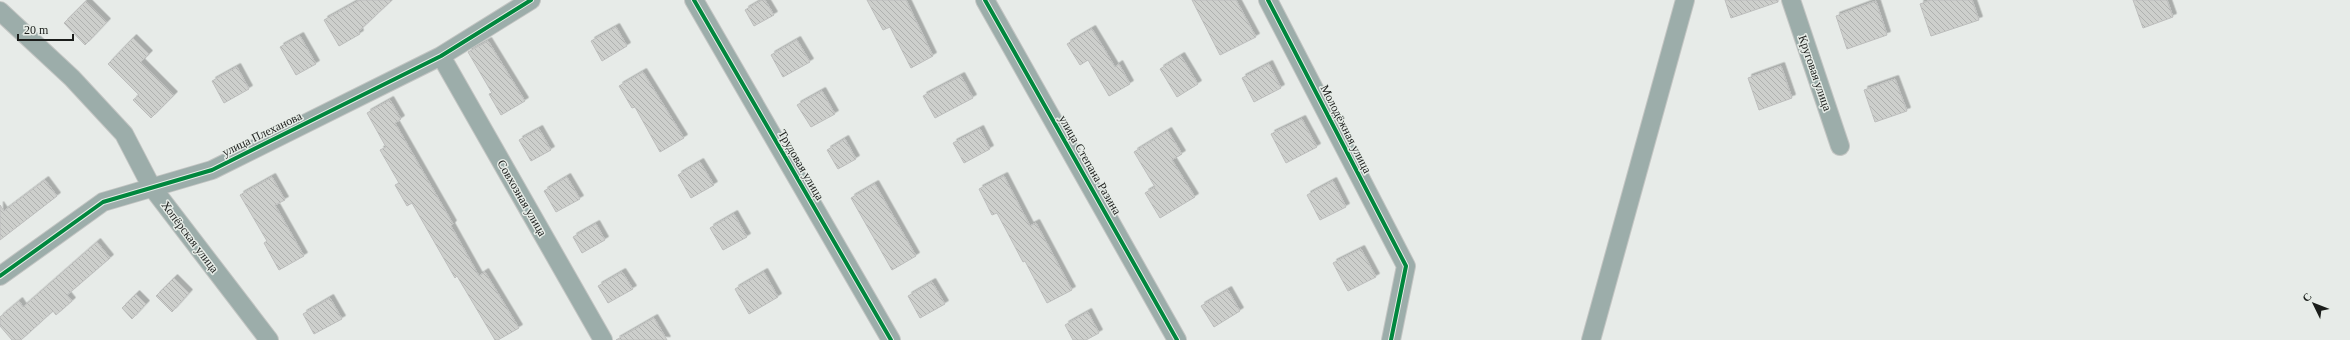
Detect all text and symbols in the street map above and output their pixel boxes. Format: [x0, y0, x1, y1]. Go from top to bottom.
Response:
scale bar [18, 16, 73, 42]
text: 20 m [24, 23, 49, 37]
street label: Круговая улица [1795, 33, 1835, 113]
street label: Молодёжная улица [1318, 82, 1375, 176]
street label: улица Плеханова [220, 108, 305, 159]
street label: улица Степана Разина [1056, 113, 1125, 218]
street label: Трудовая улица [775, 127, 827, 203]
street label: Совхозная улица [494, 157, 550, 239]
street label: Хопёрская улица [158, 198, 222, 276]
north arrow [2294, 284, 2334, 324]
text: С [2300, 290, 2314, 304]

